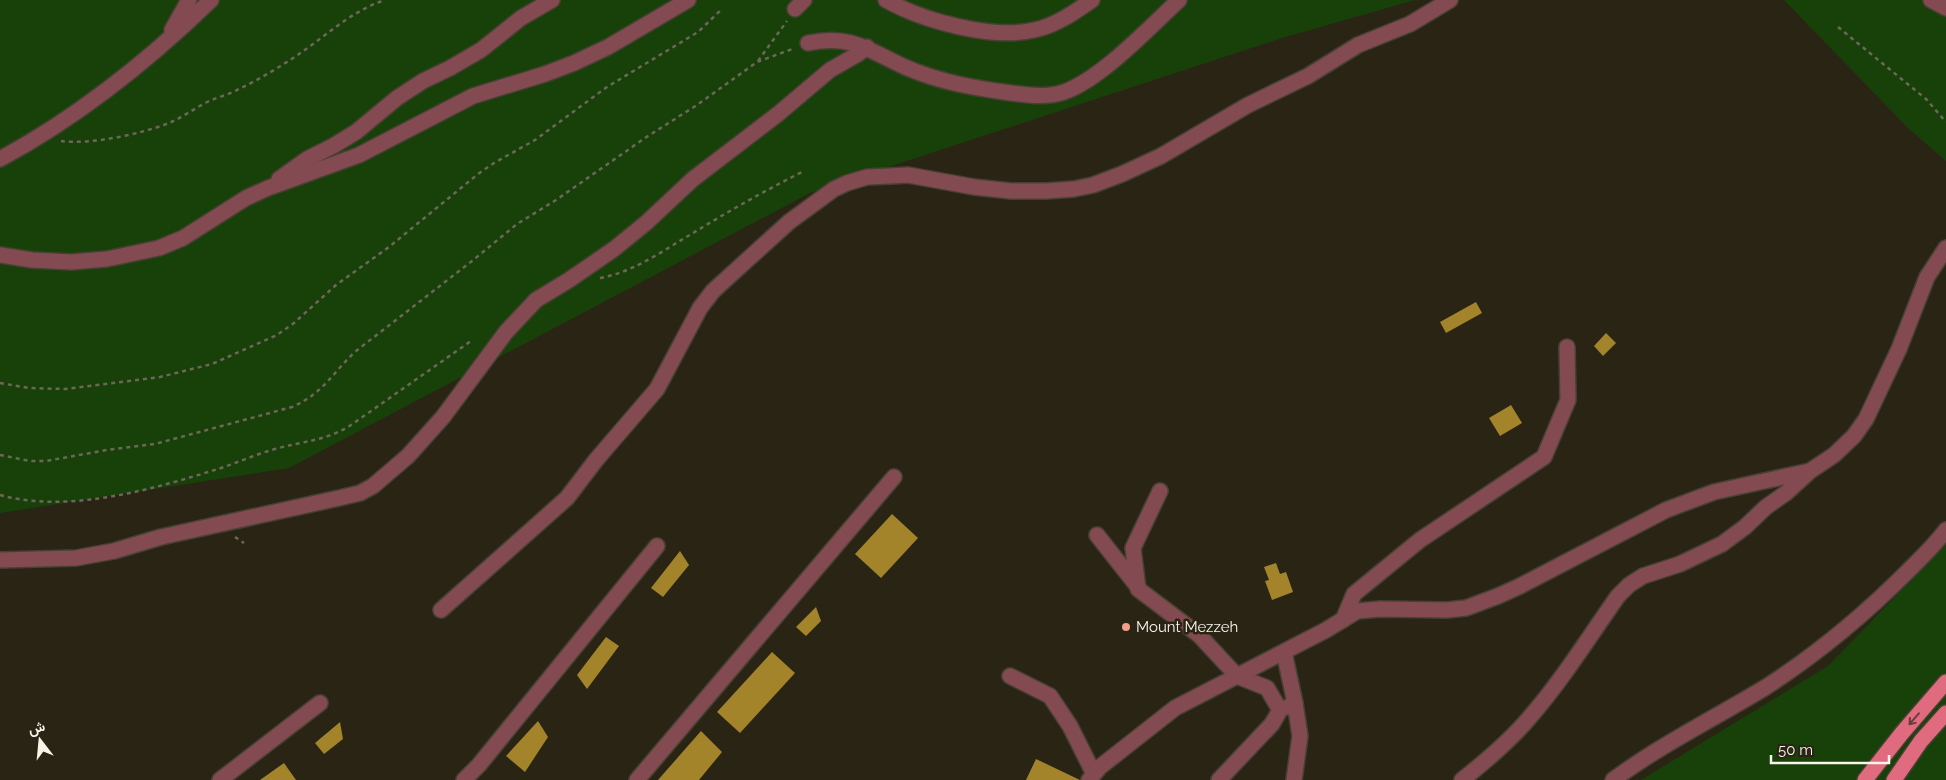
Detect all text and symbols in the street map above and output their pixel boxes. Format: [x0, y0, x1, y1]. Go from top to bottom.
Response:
place label: Mount Mezzeh [1136, 618, 1238, 636]
marker: Mount Mezzeh [1120, 621, 1132, 633]
one-way arrow [1908, 712, 1920, 725]
north arrow [15, 715, 65, 765]
text: ش [26, 717, 47, 738]
scale bar [1771, 732, 1888, 764]
text: 50 m [1778, 741, 1813, 759]

